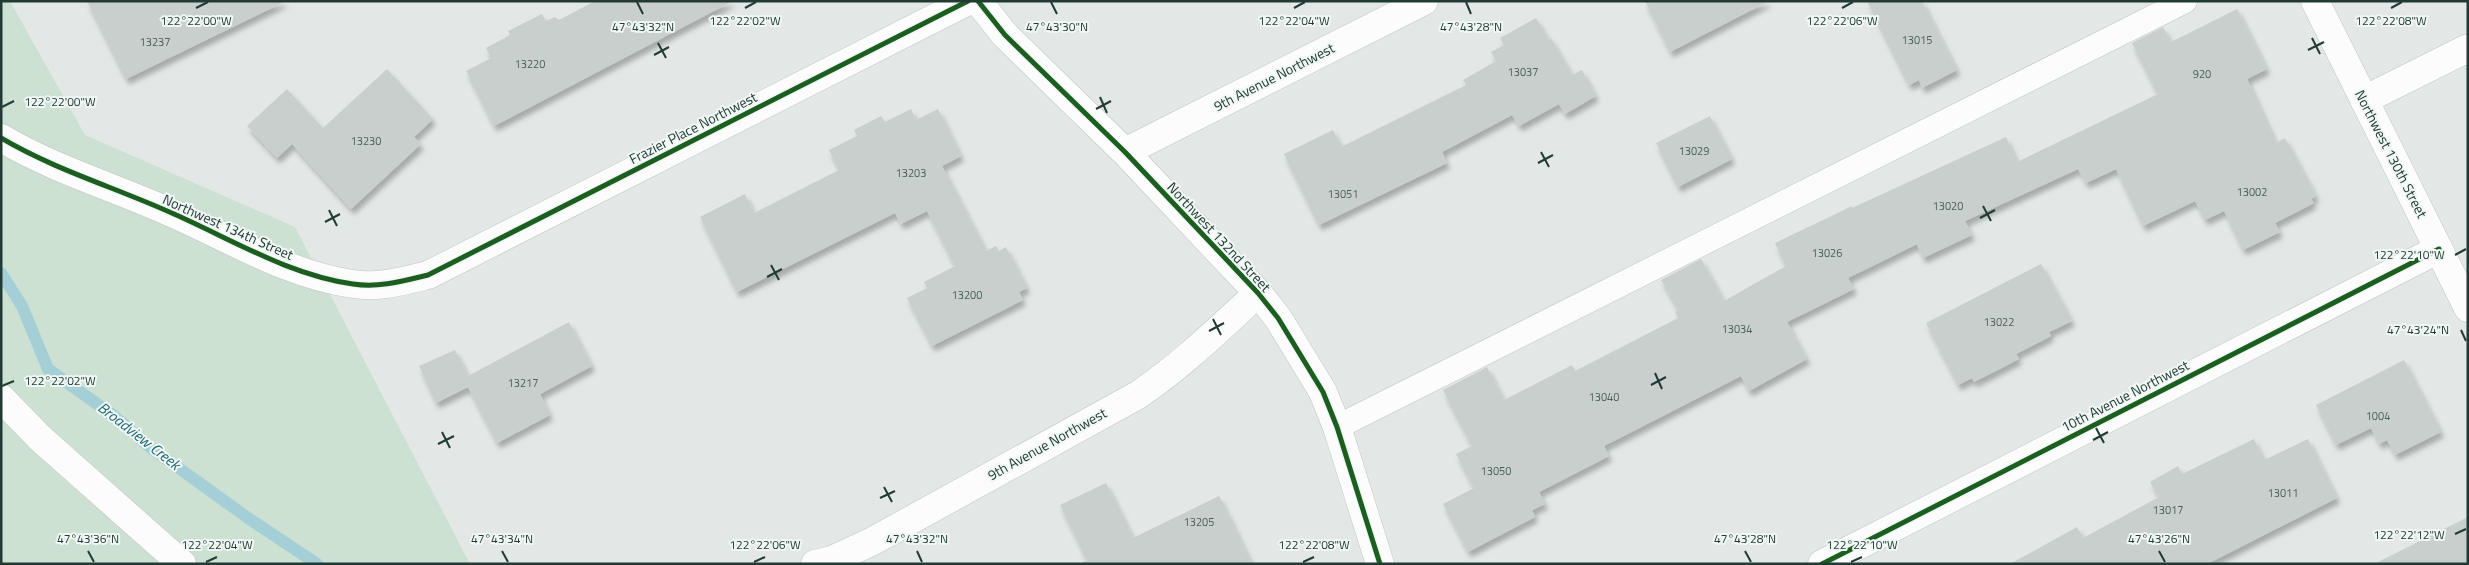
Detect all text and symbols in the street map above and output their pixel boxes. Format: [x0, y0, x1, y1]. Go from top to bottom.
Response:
text: 122°22'00"W [160, 11, 232, 30]
text: 122°22'02"W [709, 11, 781, 30]
text: 122°22'04"W [1258, 11, 1330, 30]
text: 122°22'06"W [1806, 11, 1878, 30]
text: 122°22'08"W [2355, 11, 2427, 30]
text: 47°43'32"N [612, 17, 674, 36]
text: 47°43'30"N [1026, 17, 1088, 36]
text: 47°43'28"N [1440, 17, 1502, 36]
house number: 13015 [1902, 32, 1932, 48]
house number: 13237 [140, 34, 170, 50]
street label: 9th Avenue Northwest [1210, 37, 1338, 116]
house number: 13220 [515, 56, 545, 72]
house number: 13037 [1508, 64, 1538, 80]
house number: 920 [2193, 66, 2211, 82]
street label: Frazier Place Northwest [625, 86, 760, 169]
street label: Northwest 130th Street [2350, 86, 2433, 222]
text: 122°22'00"W [24, 92, 96, 111]
house number: 13230 [351, 133, 381, 149]
house number: 13029 [1679, 143, 1709, 159]
house number: 13203 [896, 165, 926, 181]
street label: Northwest 132nd Street [1163, 177, 1276, 296]
house number: 13002 [2237, 184, 2267, 200]
house number: 13051 [1328, 186, 1358, 202]
street label: Northwest 134th Street [159, 188, 297, 265]
house number: 13020 [1933, 198, 1963, 214]
house number: 13026 [1812, 245, 1842, 261]
text: 122°22'10"W [2373, 245, 2445, 264]
house number: 13200 [952, 287, 982, 303]
house number: 13022 [1984, 314, 2014, 330]
text: 47°43'24"N [2387, 320, 2449, 339]
house number: 13034 [1722, 321, 1752, 337]
street label: 10th Avenue Northwest [2057, 354, 2192, 437]
text: 122°22'02"W [24, 371, 96, 390]
house number: 13217 [508, 375, 538, 391]
house number: 13040 [1589, 389, 1619, 405]
water label: Broadview Creek [93, 396, 187, 477]
street label: 9th Avenue Northwest [983, 402, 1110, 485]
house number: 1004 [2366, 408, 2390, 424]
house number: 13050 [1481, 463, 1511, 479]
house number: 13011 [2268, 485, 2298, 501]
house number: 13017 [2153, 502, 2183, 518]
house number: 13205 [1184, 514, 1214, 530]
text: 122°22'12"W [2373, 525, 2445, 544]
text: 47°43'36"N [57, 529, 119, 548]
text: 47°43'34"N [471, 529, 533, 548]
text: 47°43'32"N [886, 529, 948, 548]
text: 47°43'28"N [1714, 529, 1776, 548]
text: 47°43'26"N [2128, 529, 2190, 548]
text: 122°22'04"W [181, 535, 253, 554]
text: 122°22'06"W [729, 535, 801, 554]
text: 122°22'08"W [1278, 535, 1350, 554]
text: 122°22'10"W [1826, 535, 1898, 554]

